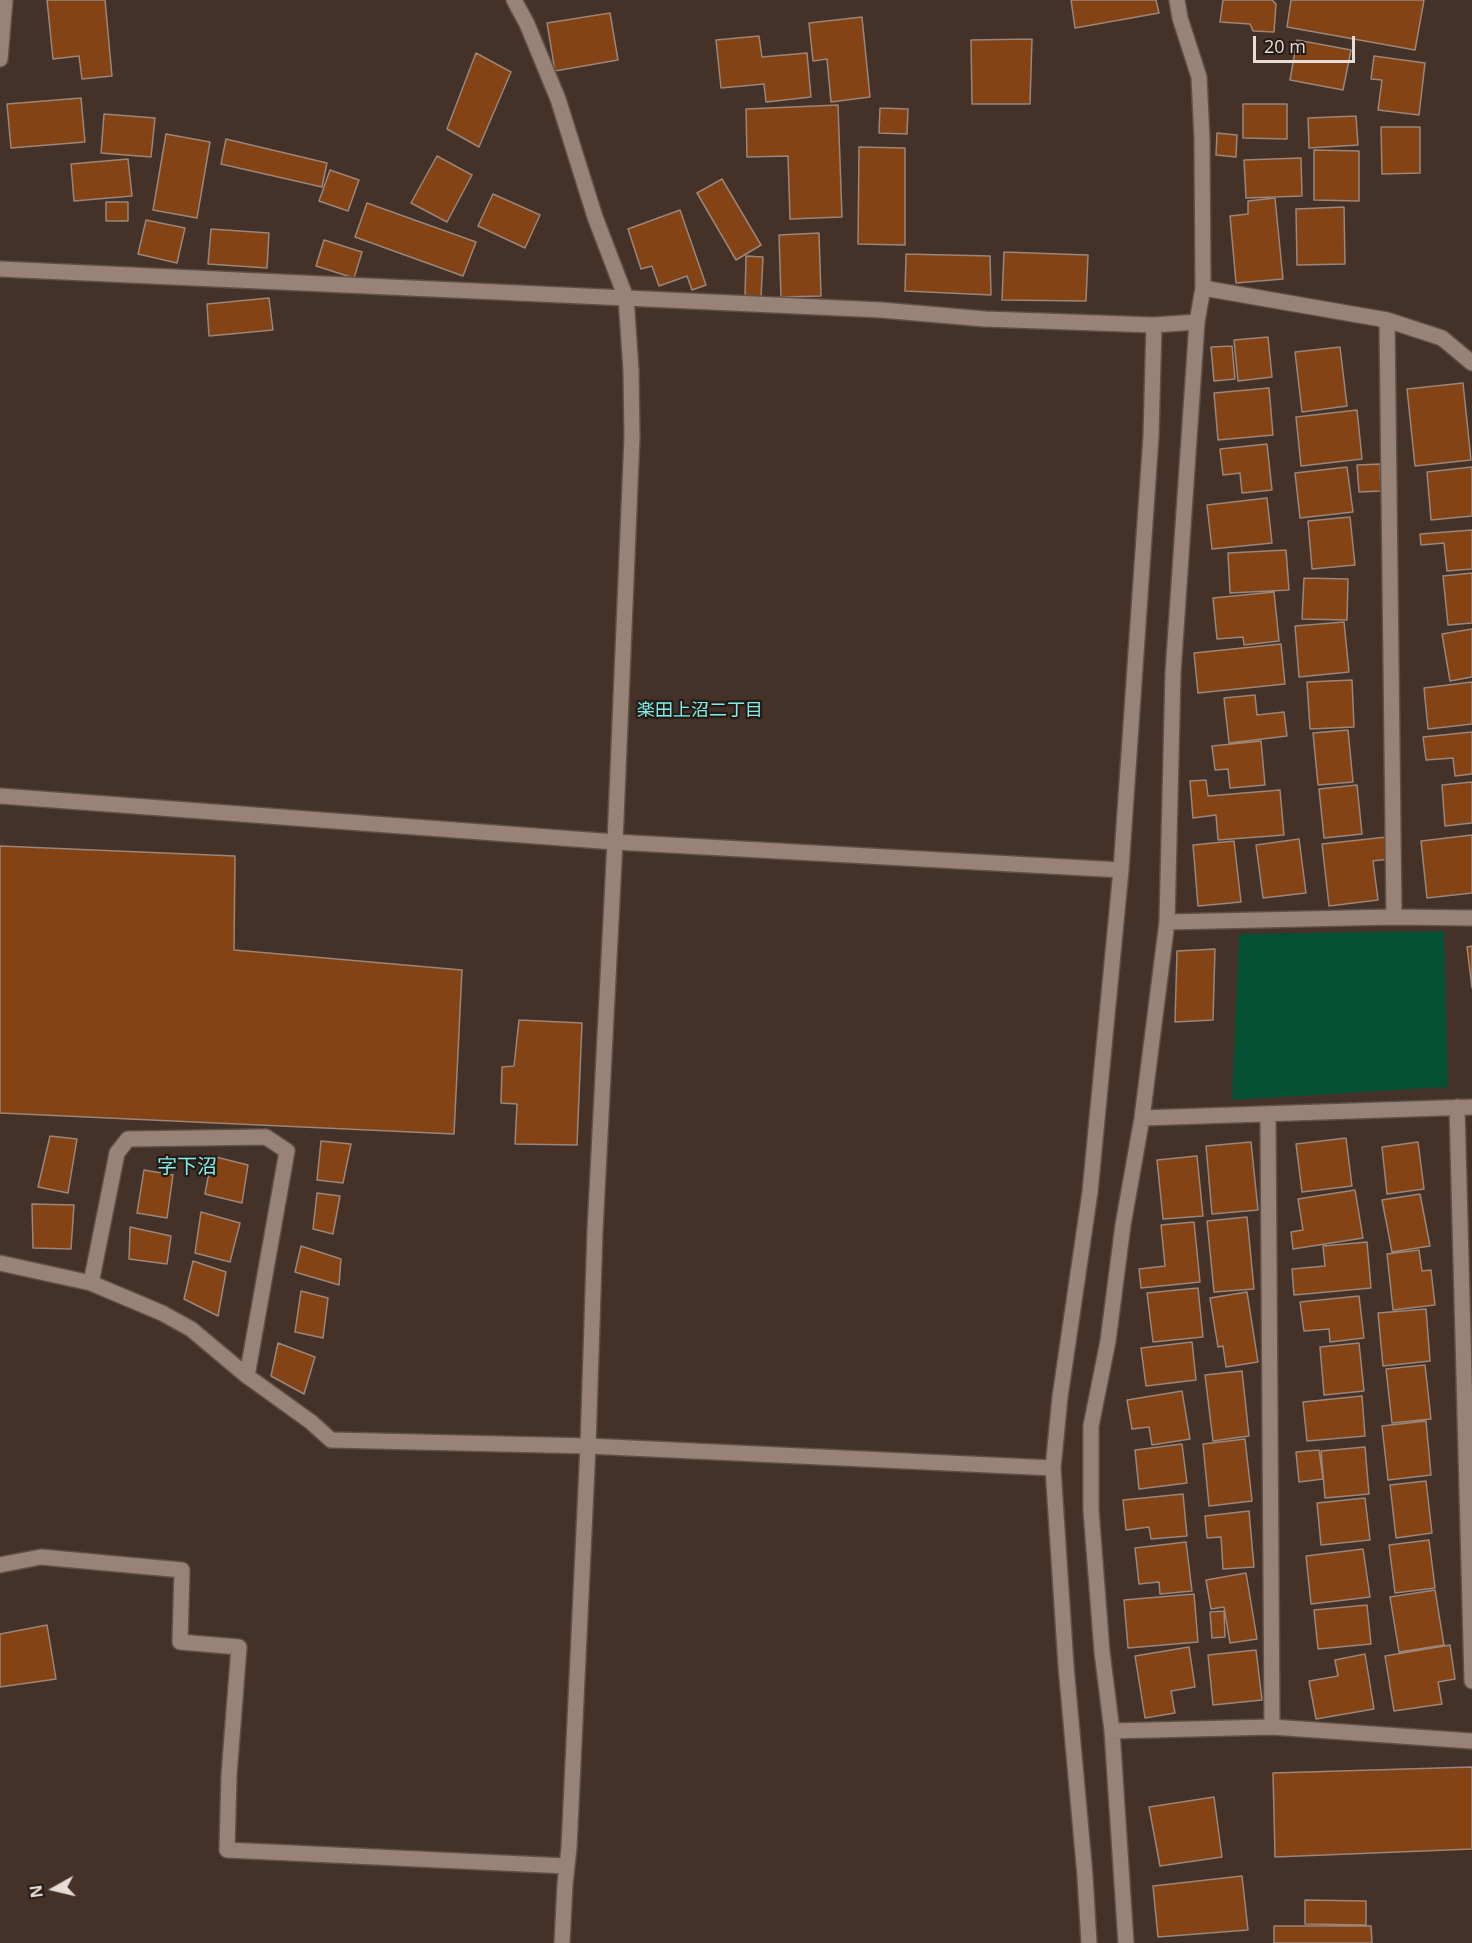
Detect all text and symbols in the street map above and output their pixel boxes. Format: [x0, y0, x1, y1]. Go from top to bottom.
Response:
scale bar [1256, 24, 1358, 62]
text: 20 m [1264, 34, 1306, 58]
district label: 楽田上沼二丁目 [637, 700, 763, 722]
district label: 字下沼 [157, 1155, 217, 1179]
north arrow [24, 1859, 84, 1919]
text: N [24, 1884, 48, 1899]

